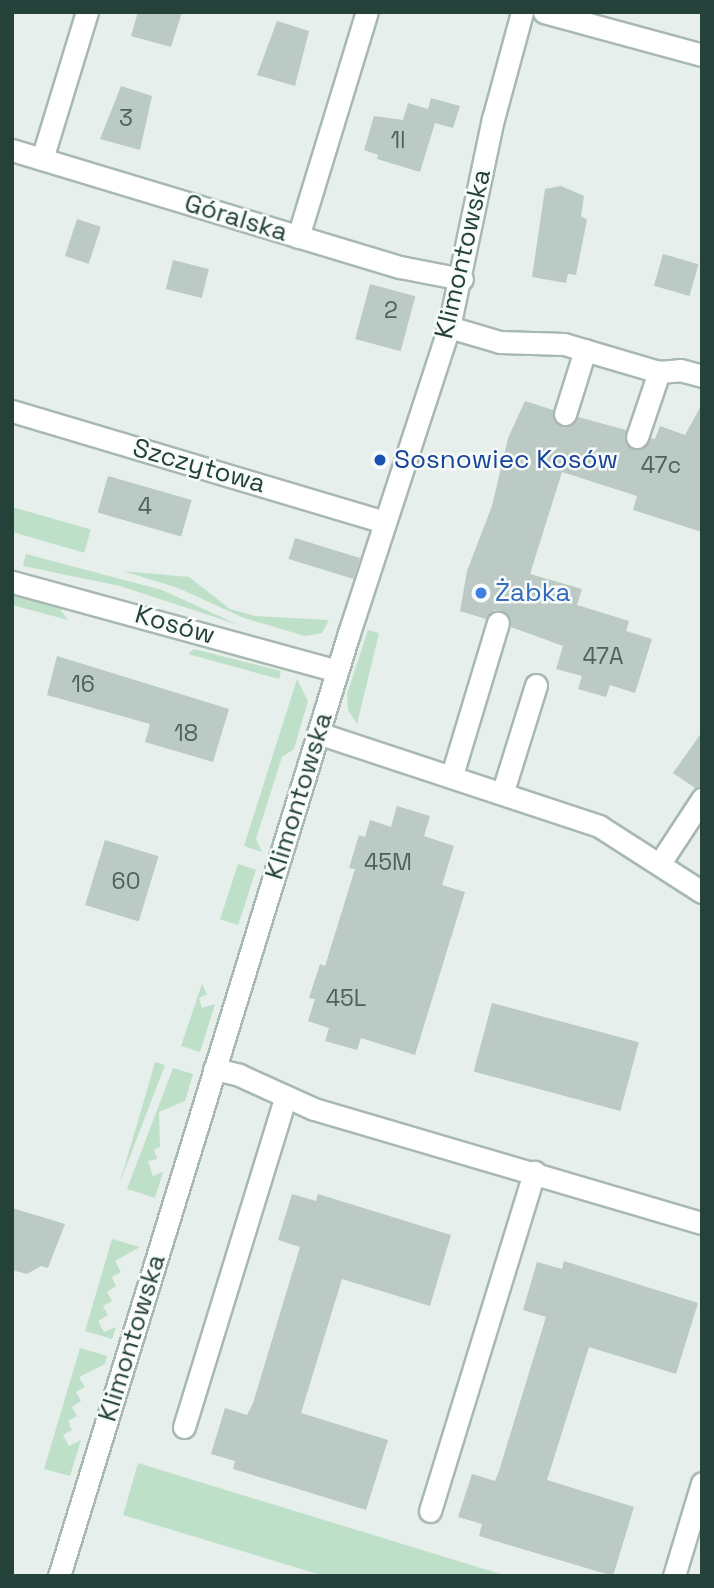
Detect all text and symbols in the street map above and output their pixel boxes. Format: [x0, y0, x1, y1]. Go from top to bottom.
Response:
house number: 3 [119, 104, 133, 132]
house number: 1l [390, 126, 406, 154]
street label: Klimontowska [428, 166, 498, 342]
street label: Góralska [181, 188, 291, 248]
house number: 2 [384, 296, 398, 324]
street label: Szczytowa [129, 432, 269, 500]
place label: Sosnowiec Kosów [394, 444, 618, 476]
house number: 47c [641, 451, 681, 479]
marker: Sosnowiec Kosów [372, 452, 388, 468]
house number: 4 [138, 492, 152, 520]
place label: Żabka [495, 577, 570, 609]
marker: Żabka [473, 585, 489, 601]
street label: Kosów [131, 599, 219, 651]
house number: 47A [582, 642, 624, 670]
house number: 16 [71, 670, 95, 698]
street label: Klimontowska [259, 709, 339, 883]
house number: 18 [174, 719, 198, 747]
house number: 45M [364, 848, 412, 876]
house number: 60 [112, 867, 140, 895]
house number: 45L [326, 984, 366, 1012]
street label: Klimontowska [92, 1251, 172, 1425]

